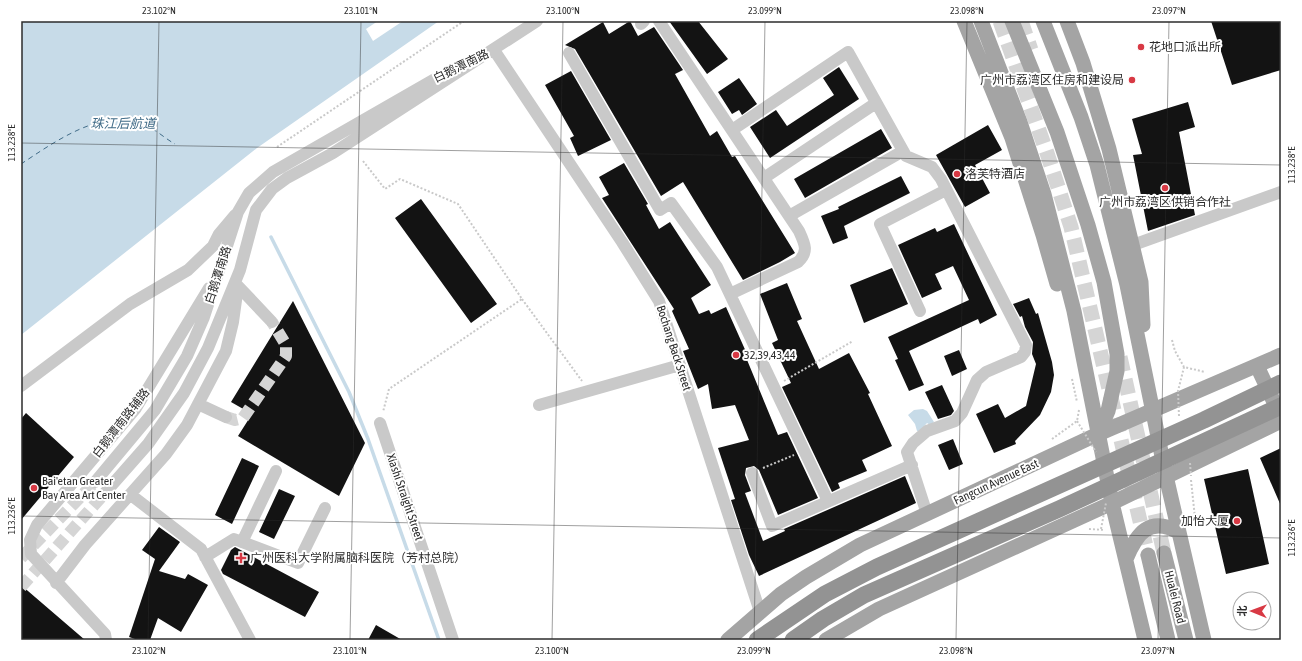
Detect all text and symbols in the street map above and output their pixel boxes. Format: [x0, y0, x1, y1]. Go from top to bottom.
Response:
text: 23.102°N [142, 5, 176, 16]
text: 23.101°N [344, 5, 378, 16]
text: 23.100°N [546, 5, 580, 16]
text: 23.099°N [748, 5, 782, 16]
text: 23.098°N [950, 5, 984, 16]
text: 23.097°N [1152, 5, 1186, 16]
place label: 花地口派出所 [1149, 40, 1221, 54]
marker: 花地口派出所 [1136, 42, 1146, 52]
street label: 白鹅潭南路 [431, 47, 491, 85]
place label: 广州市荔湾区住房和建设局 [980, 73, 1124, 87]
marker: 广州市荔湾区住房和建设局 [1127, 75, 1137, 85]
water label: 珠江后航道 [90, 116, 157, 131]
text: 113.238°E [6, 124, 17, 162]
text: 113.238°E [1286, 146, 1297, 184]
place label: 洛芙特酒店 [965, 167, 1025, 181]
marker: 洛芙特酒店 [952, 169, 962, 179]
marker: 广州市荔湾区供销合作社 [1160, 183, 1170, 193]
place label: 广州市荔湾区供销合作社 [1099, 195, 1231, 209]
street label: 白鹅潭南路 [202, 244, 234, 306]
street label: Bochang Back Street [654, 304, 695, 393]
place label: 32,39,43,44 [744, 348, 796, 362]
marker: 32,39,43,44 [731, 350, 741, 360]
street label: 白鹅潭南路辅路 [90, 386, 152, 460]
street label: Xiashi Straight Street [384, 452, 427, 543]
street label: Fangcun Avenue East [951, 456, 1041, 508]
place label: Bai'etan Greater Bay Area Art Center [42, 474, 126, 502]
marker: Bai'etan Greater Bay Area Art Center [29, 483, 39, 493]
text: 113.236°E [6, 497, 17, 535]
place label: 加怡大厦 [1181, 514, 1229, 528]
marker: 加怡大厦 [1232, 516, 1242, 526]
text: 113.236°E [1286, 519, 1297, 557]
place label: 广州医科大学附属脑科医院（芳村总院） [250, 551, 466, 565]
marker: 广州医科大学附属脑科医院（芳村总院） [235, 552, 247, 564]
street label: Hualei Road [1162, 569, 1188, 625]
north arrow [1232, 591, 1272, 631]
text: 北 [1236, 605, 1248, 616]
text: 23.102°N [132, 645, 166, 656]
text: 23.101°N [333, 645, 367, 656]
text: 23.100°N [535, 645, 569, 656]
text: 23.099°N [737, 645, 771, 656]
text: 23.098°N [939, 645, 973, 656]
text: 23.097°N [1141, 645, 1175, 656]

